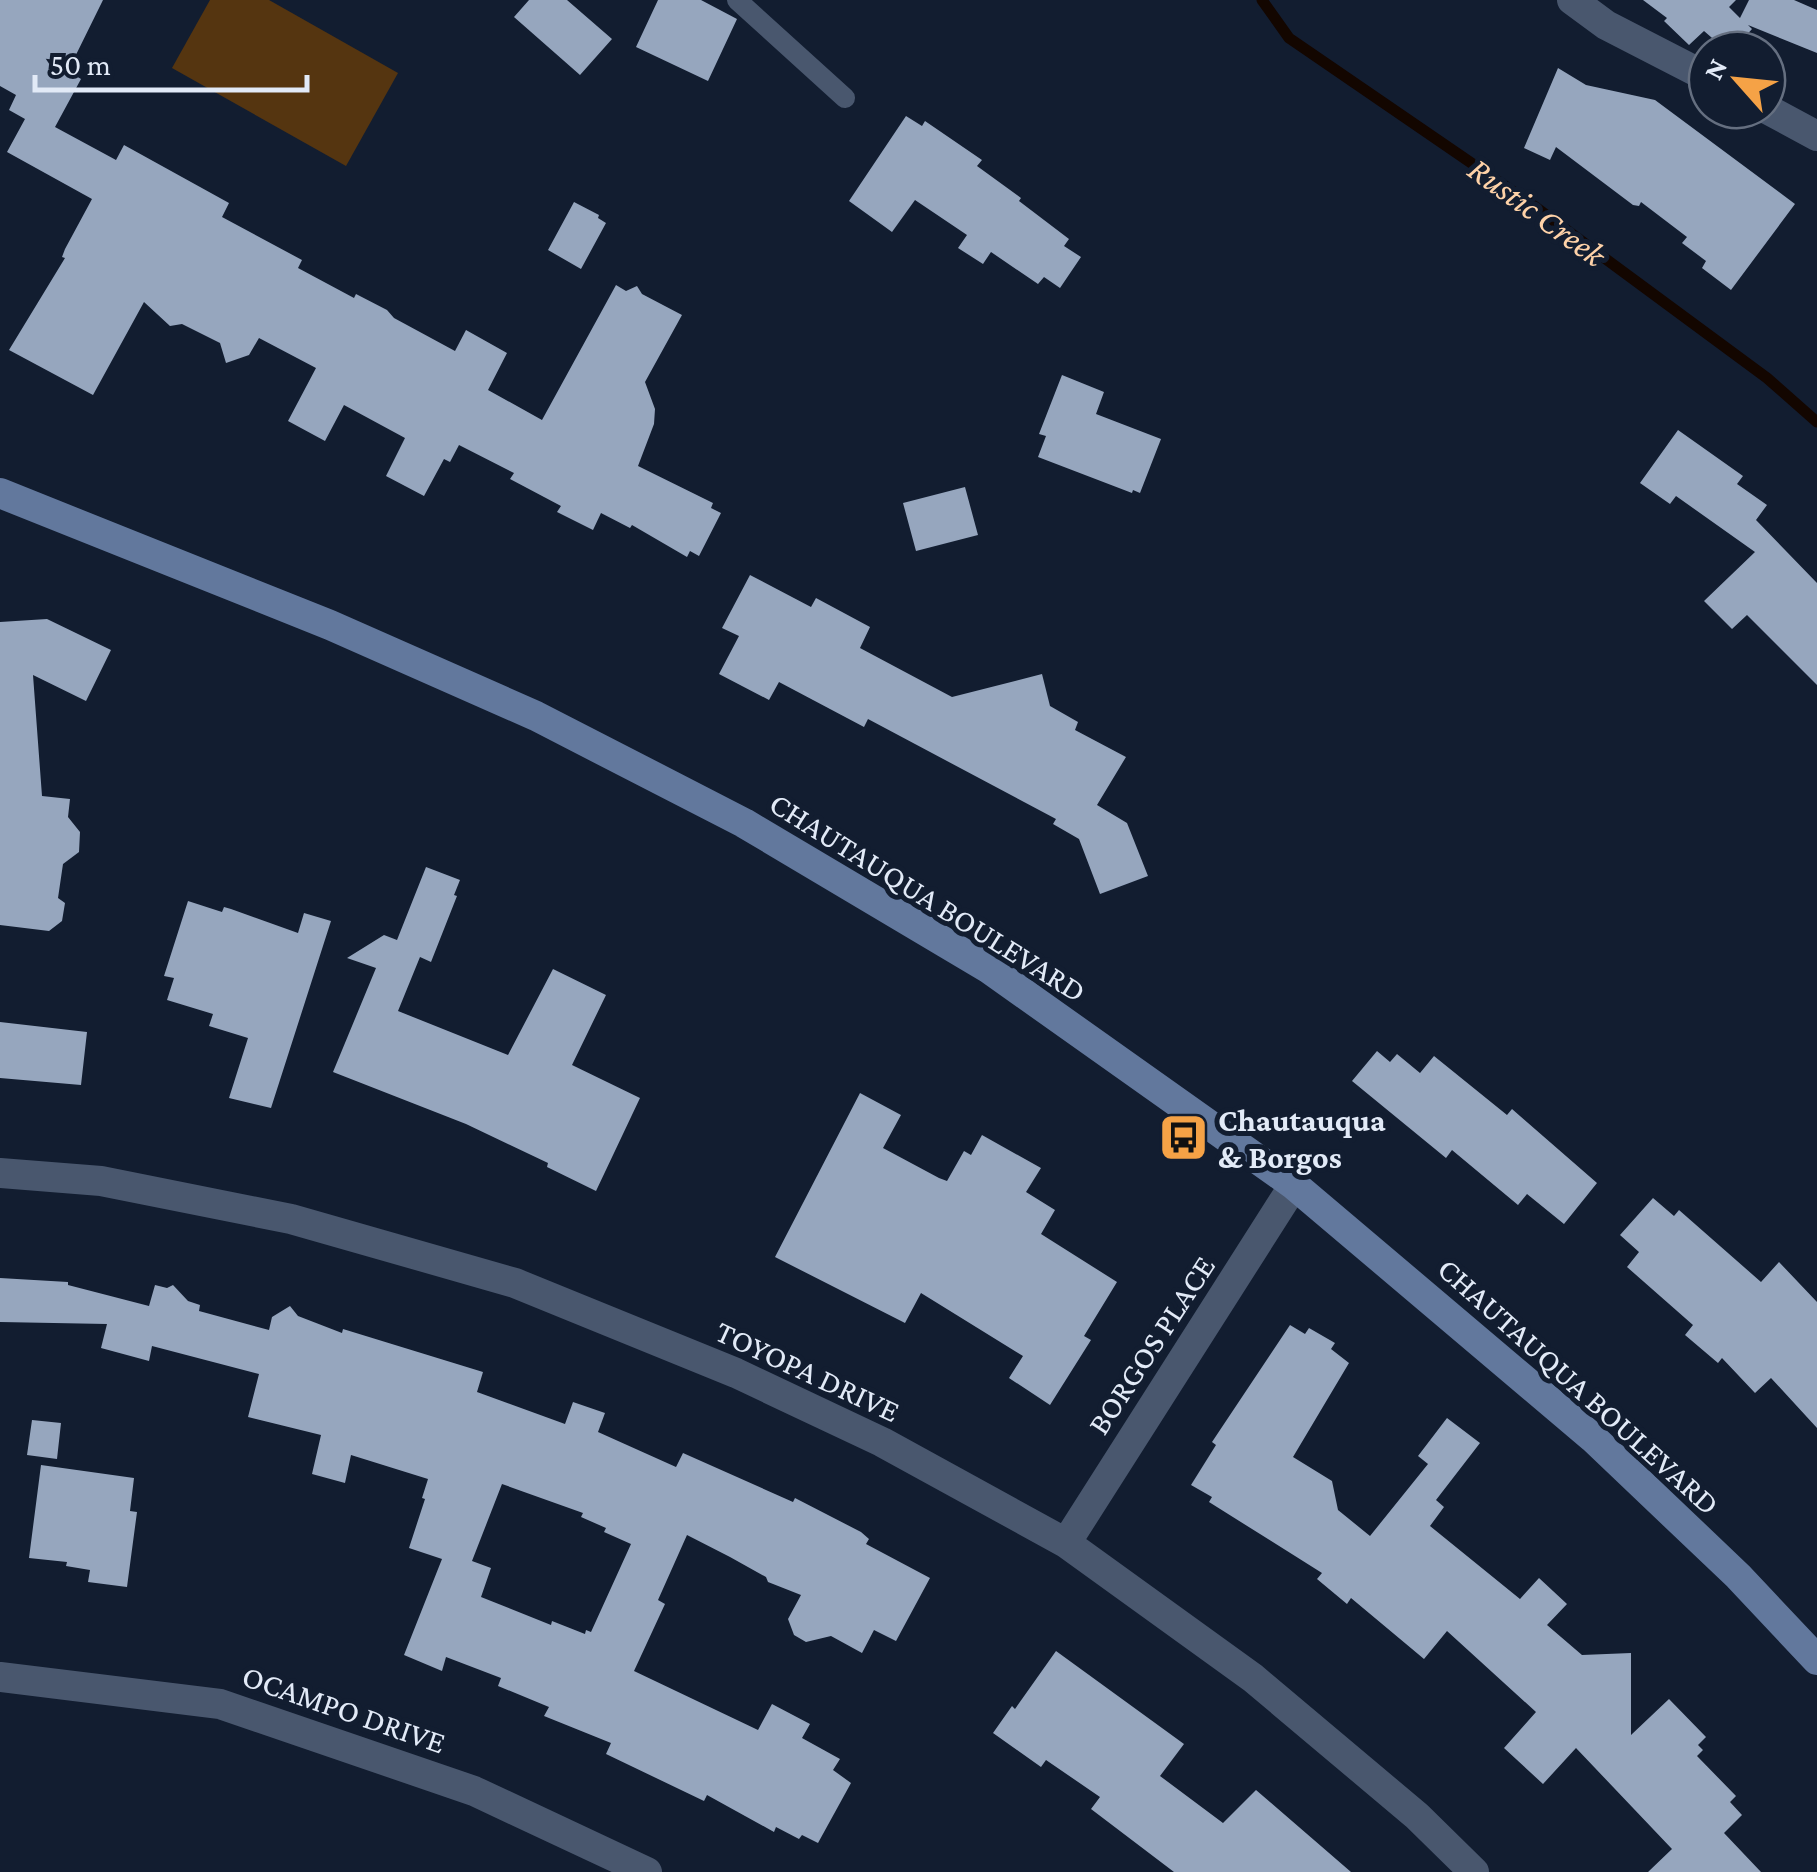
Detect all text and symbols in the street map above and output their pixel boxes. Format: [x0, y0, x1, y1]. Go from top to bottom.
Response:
scale bar [35, 30, 308, 92]
north arrow [1687, 30, 1787, 130]
text: 50 m [50, 48, 111, 81]
text: N [1697, 53, 1733, 84]
water label: Rustic Creek [1461, 149, 1615, 276]
street label: CHAUTAUQUA BOULEVARD [763, 785, 1093, 1009]
place label: Chautauqua & Borgos [1218, 1102, 1386, 1175]
bus stop icon: Chautauqua & Borgos [1157, 1112, 1209, 1164]
street label: BORGOS PLACE [1080, 1249, 1222, 1441]
street label: CHAUTAUQUA BOULEVARD [1431, 1250, 1727, 1522]
street label: TOYOPA DRIVE [710, 1313, 906, 1429]
street label: OCAMPO DRIVE [238, 1657, 450, 1761]

